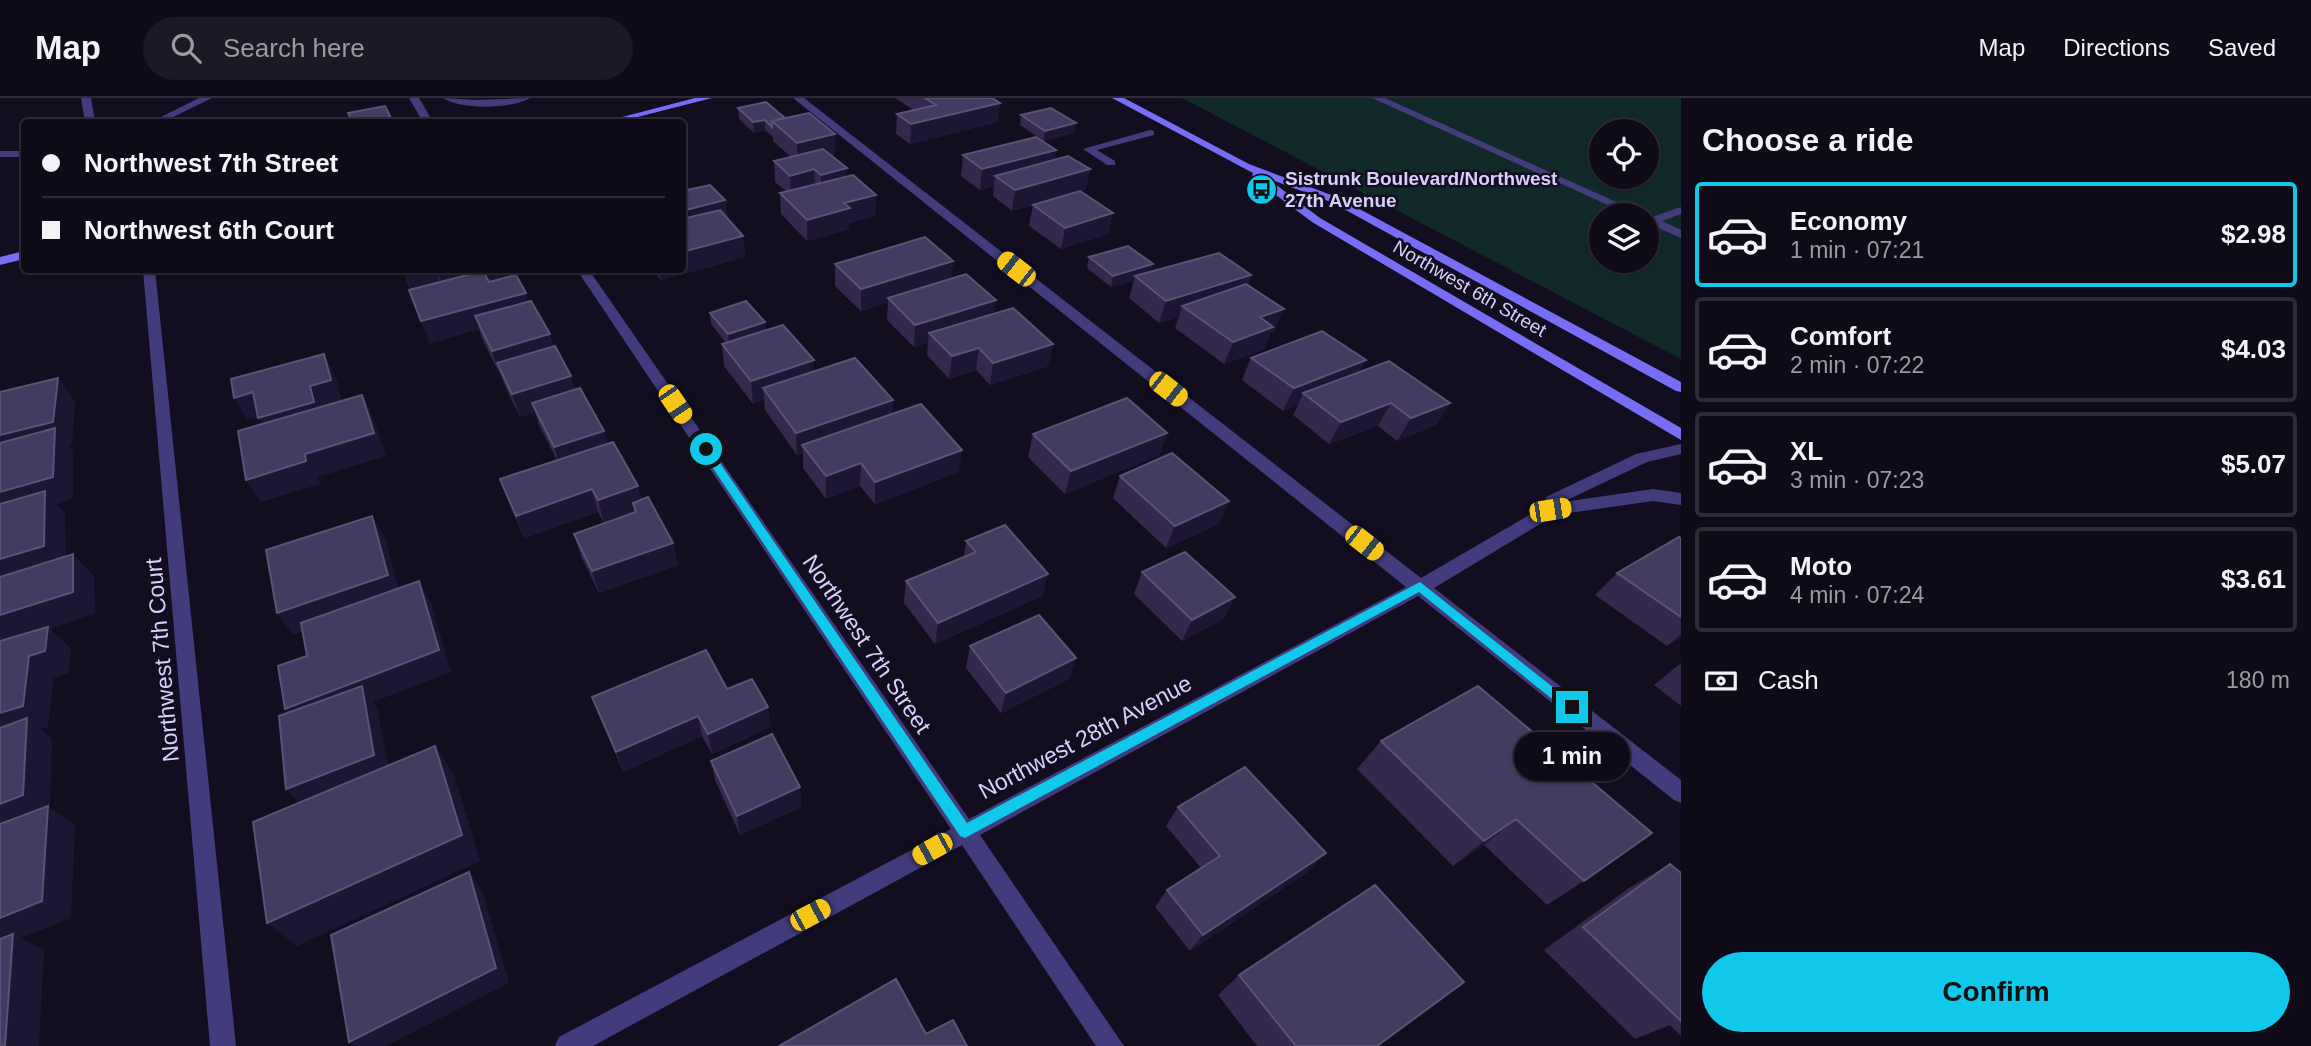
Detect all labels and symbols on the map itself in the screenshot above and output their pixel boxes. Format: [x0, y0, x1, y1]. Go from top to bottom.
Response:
place label: Sistrunk Boulevard/Northwest 27th Avenue [1285, 168, 1558, 211]
bus stop icon: Sistrunk Boulevard/Northwest 27th Avenue [1245, 172, 1279, 206]
street label: Northwest 6th Street [1390, 236, 1551, 341]
car [993, 248, 1040, 290]
car [1145, 368, 1192, 410]
car [655, 381, 696, 427]
route start [690, 433, 722, 465]
car [1528, 496, 1573, 524]
car [1341, 522, 1388, 564]
street label: Northwest 7th Street [798, 550, 937, 739]
street label: Northwest 7th Court [140, 556, 184, 763]
street label: Northwest 28th Avenue [974, 670, 1196, 804]
route end [1556, 691, 1588, 723]
callout: 1 min [1514, 732, 1630, 780]
car [909, 830, 956, 868]
car [787, 896, 834, 934]

